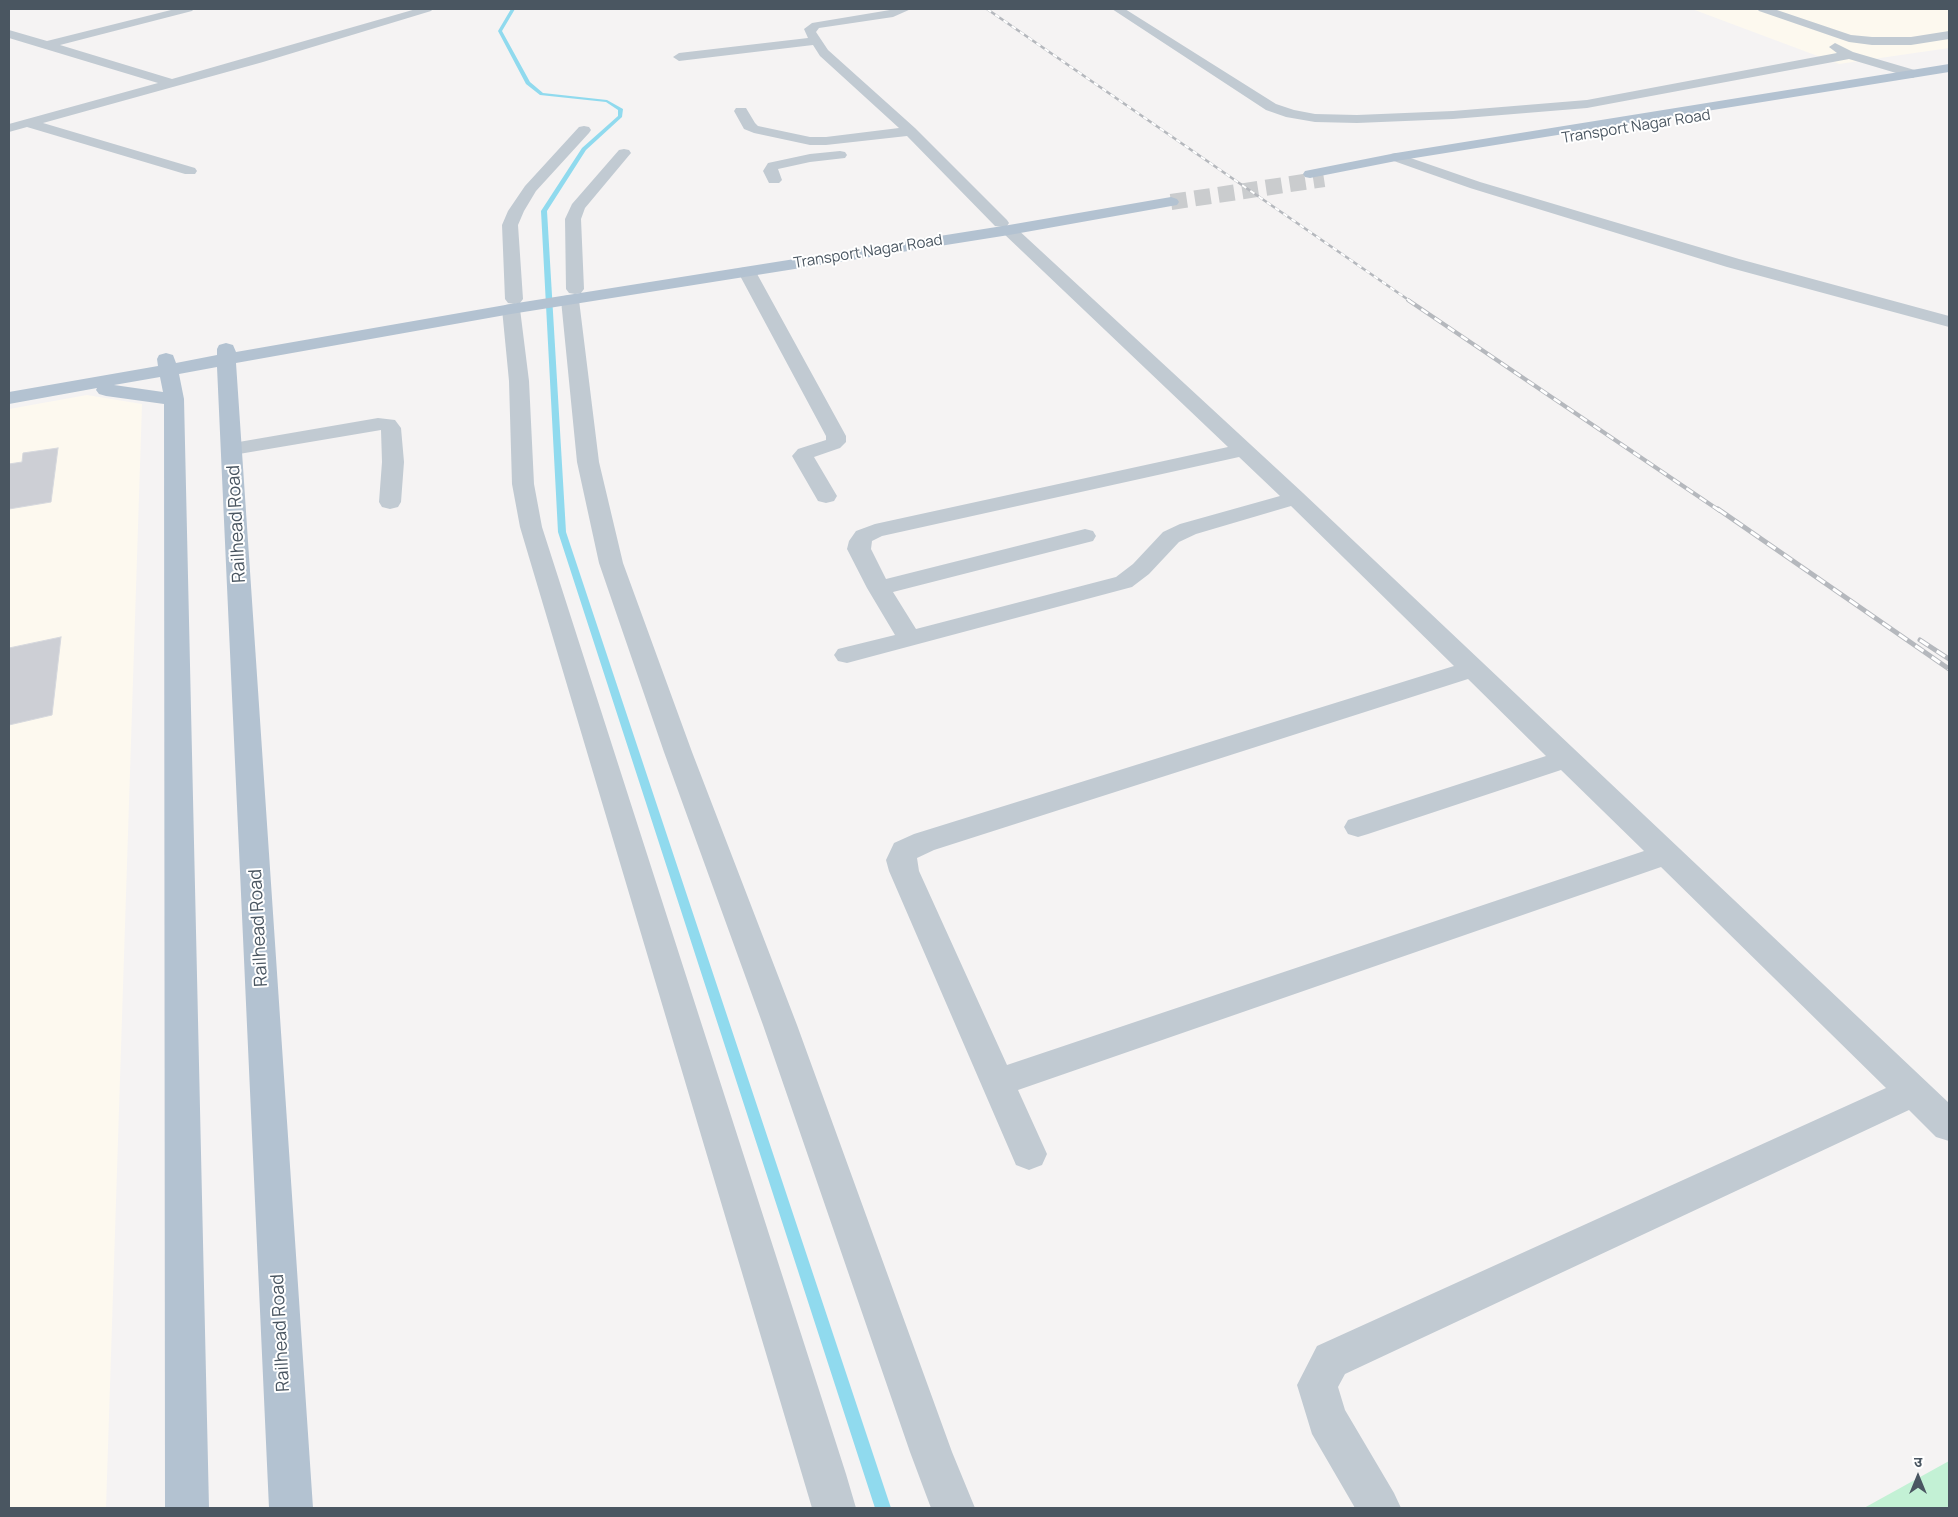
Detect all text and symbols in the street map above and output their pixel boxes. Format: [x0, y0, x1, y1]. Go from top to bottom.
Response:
street label: Transport Nagar Road [1560, 106, 1712, 148]
street label: Transport Nagar Road [792, 231, 944, 273]
street label: Railhead Road [223, 465, 251, 583]
street label: Railhead Road [245, 869, 273, 987]
street label: Railhead Road [267, 1274, 295, 1392]
north arrow [1893, 1452, 1943, 1502]
text: उ [1914, 1452, 1922, 1471]

